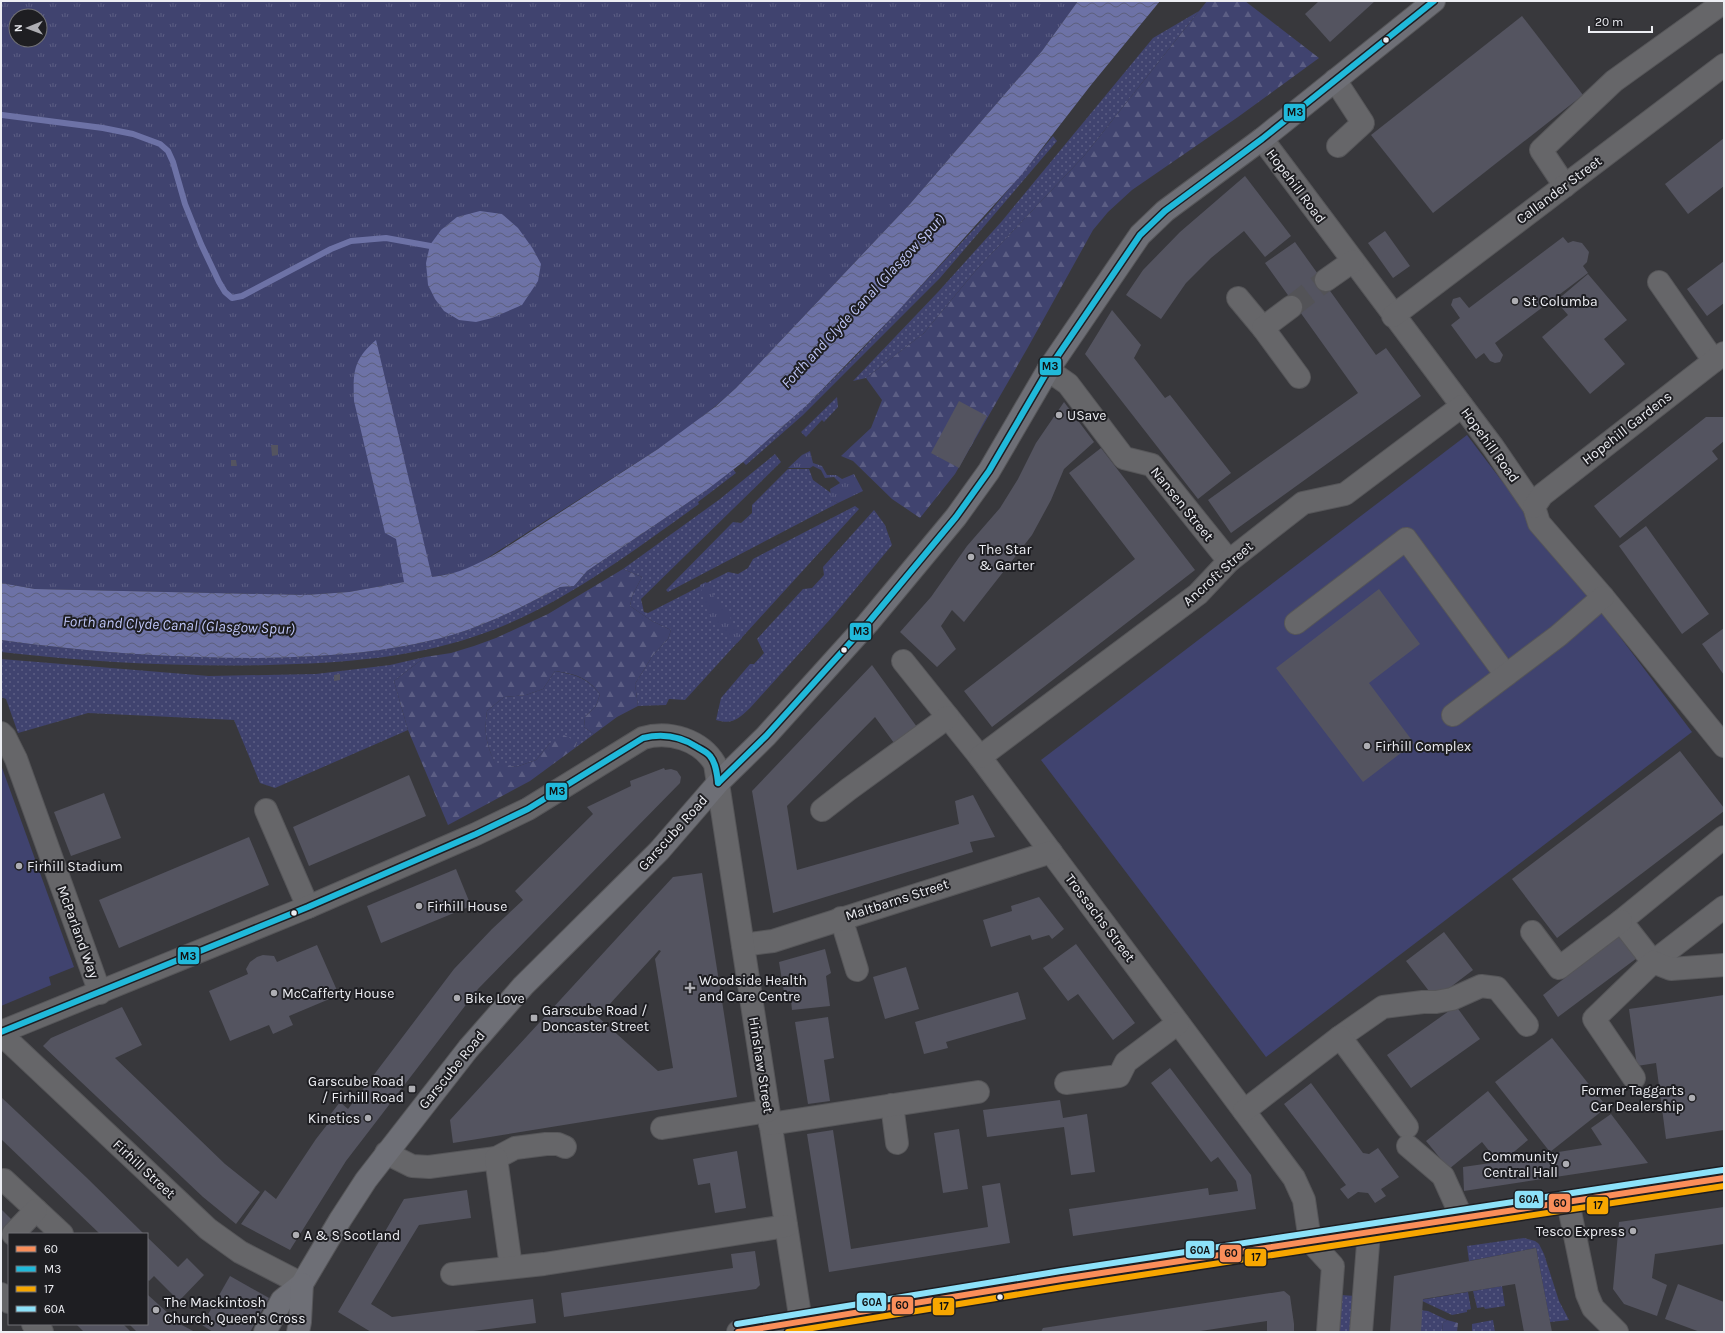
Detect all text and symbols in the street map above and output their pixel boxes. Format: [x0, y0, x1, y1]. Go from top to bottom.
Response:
north arrow [8, 8, 48, 48]
scale bar [1589, 8, 1652, 34]
text: 20 m [1595, 15, 1623, 29]
text: N [12, 24, 25, 32]
unlabelled marker [1381, 35, 1391, 45]
line badge: M3 [1283, 103, 1306, 122]
text: M3 [1287, 106, 1303, 119]
street label: Hopehill Road [1263, 146, 1329, 226]
street label: Callander Street [1513, 152, 1605, 228]
water label: Forth and Clyde Canal (Glasgow Spur) [777, 210, 949, 392]
place label: St Columba [1523, 293, 1598, 310]
marker: St Columba [1510, 296, 1520, 306]
line badge: M3 [1039, 357, 1062, 376]
text: M3 [1042, 360, 1058, 373]
street label: Hopehill Gardens [1579, 388, 1675, 468]
street label: Hopehill Road [1457, 404, 1523, 486]
place label: USave [1067, 407, 1107, 424]
marker: USave [1054, 410, 1064, 420]
street label: Nansen Street [1147, 463, 1217, 545]
street label: Ancroft Street [1180, 538, 1256, 610]
place label: The Star & Garter [979, 541, 1035, 574]
marker: The Star & Garter [966, 552, 976, 562]
water label: Forth and Clyde Canal (Glasgow Spur) [63, 612, 296, 638]
line badge: M3 [849, 622, 872, 641]
text: M3 [853, 625, 869, 638]
unlabelled marker [839, 645, 849, 655]
place label: Firhill Complex [1375, 738, 1471, 755]
marker: Firhill Complex [1362, 741, 1372, 751]
line badge: M3 [545, 782, 568, 801]
text: M3 [549, 785, 565, 798]
street label: Garscube Road [635, 792, 711, 874]
place label: Firhill Stadium [27, 858, 123, 875]
marker: Firhill Stadium [14, 861, 24, 871]
street label: Trossachs Street [1061, 871, 1139, 965]
street label: Maltbarns Street [843, 875, 951, 925]
street label: McParland Way [53, 883, 103, 981]
place label: Firhill House [427, 898, 507, 915]
marker: Firhill House [414, 901, 424, 911]
unlabelled marker [289, 908, 299, 918]
line badge: M3 [177, 946, 200, 965]
text: M3 [180, 950, 196, 963]
place label: Woodside Health and Care Centre [699, 972, 807, 1005]
marker: Woodside Health and Care Centre [684, 982, 696, 994]
place label: McCafferty House [282, 985, 394, 1002]
marker: McCafferty House [269, 988, 279, 998]
place label: Bike Love [465, 990, 525, 1007]
marker: Bike Love [452, 993, 462, 1003]
place label: Garscube Road / Doncaster Street [542, 1002, 649, 1035]
marker: Garscube Road / Doncaster Street [529, 1013, 539, 1023]
street label: Hinshaw Street [745, 1016, 777, 1114]
street label: Garscube Road [415, 1027, 489, 1113]
place label: Garscube Road / Firhill Road [308, 1073, 404, 1106]
place label: Former Taggarts Car Dealership [1581, 1082, 1684, 1115]
marker: Garscube Road / Firhill Road [407, 1084, 417, 1094]
marker: Former Taggarts Car Dealership [1687, 1093, 1697, 1103]
place label: Kinetics [308, 1110, 360, 1127]
marker: Kinetics [363, 1113, 373, 1123]
street label: Firhill Street [109, 1136, 179, 1202]
place label: Community Central Hall [1483, 1148, 1558, 1181]
marker: Community Central Hall [1561, 1159, 1571, 1169]
line badge: 60A [1514, 1190, 1544, 1209]
text: 60A [1519, 1193, 1539, 1206]
line badge: 60 [1548, 1193, 1571, 1213]
line badge: 17 [1586, 1196, 1609, 1215]
text: 60 [1553, 1197, 1567, 1210]
text: 17 [1593, 1199, 1603, 1212]
place label: Tesco Express [1536, 1223, 1625, 1240]
marker: Tesco Express [1628, 1226, 1638, 1236]
place label: A & S Scotland [304, 1227, 400, 1244]
marker: A & S Scotland [291, 1230, 301, 1240]
legend [8, 1233, 148, 1325]
line badge: 60A [1185, 1240, 1215, 1259]
text: 60 [44, 1242, 58, 1256]
text: 60A [1190, 1244, 1210, 1257]
line badge: 60 [1219, 1244, 1242, 1263]
text: 60 [1224, 1247, 1238, 1260]
line badge: 17 [1244, 1248, 1267, 1267]
text: 17 [1251, 1251, 1261, 1264]
text: M3 [44, 1262, 61, 1276]
text: 17 [44, 1282, 54, 1296]
line badge: 60A [856, 1292, 887, 1312]
unlabelled marker [995, 1292, 1005, 1302]
place label: The Mackintosh Church, Queen's Cross [164, 1294, 306, 1327]
text: 60A [862, 1296, 882, 1309]
line badge: 60 [891, 1296, 914, 1315]
line badge: 17 [932, 1297, 955, 1316]
text: 60 [895, 1299, 909, 1312]
text: 17 [939, 1300, 949, 1313]
text: 60A [44, 1302, 65, 1316]
marker: The Mackintosh Church, Queen's Cross [151, 1305, 161, 1315]

